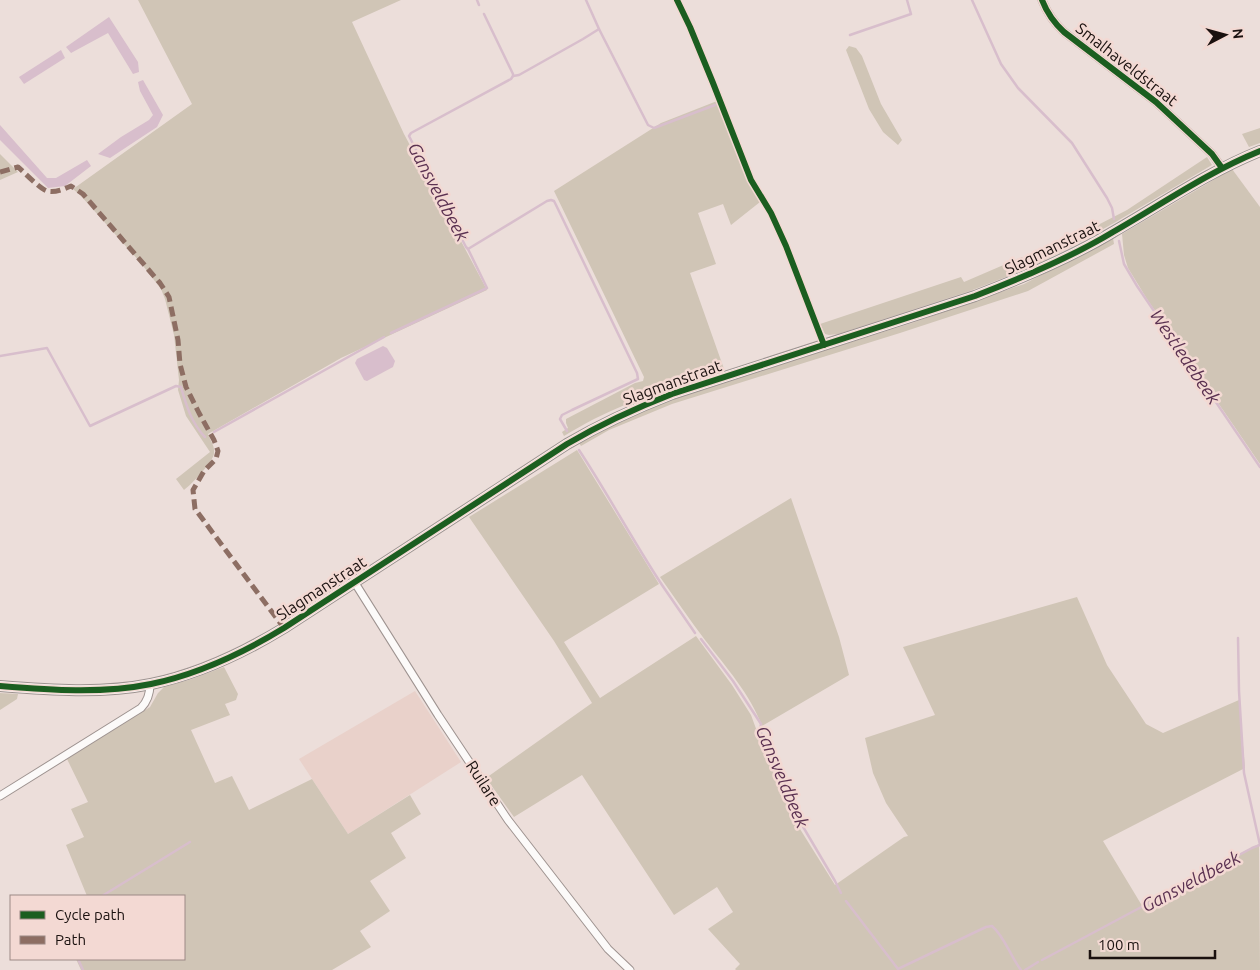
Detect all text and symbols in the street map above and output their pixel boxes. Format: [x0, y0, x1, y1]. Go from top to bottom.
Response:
north arrow [1200, 10, 1250, 60]
street label: Smalhaveldstraat [1073, 19, 1182, 110]
text: N [1229, 28, 1246, 40]
water label: Gansveldbeek [405, 139, 474, 245]
street label: Slagmanstraat [1002, 216, 1103, 278]
water label: Westledebeek [1147, 305, 1225, 408]
street label: Slagmanstraat [620, 356, 724, 408]
street label: Slagmanstraat [273, 552, 370, 624]
water label: Gansveldbeek [752, 723, 814, 831]
street label: Ruilare [463, 757, 505, 809]
water label: Gansveldbeek [1138, 846, 1244, 915]
legend [10, 895, 185, 960]
text: Cycle path [55, 906, 125, 923]
scale bar [1090, 928, 1215, 960]
text: Path [55, 931, 86, 948]
text: 100 m [1098, 936, 1140, 953]

